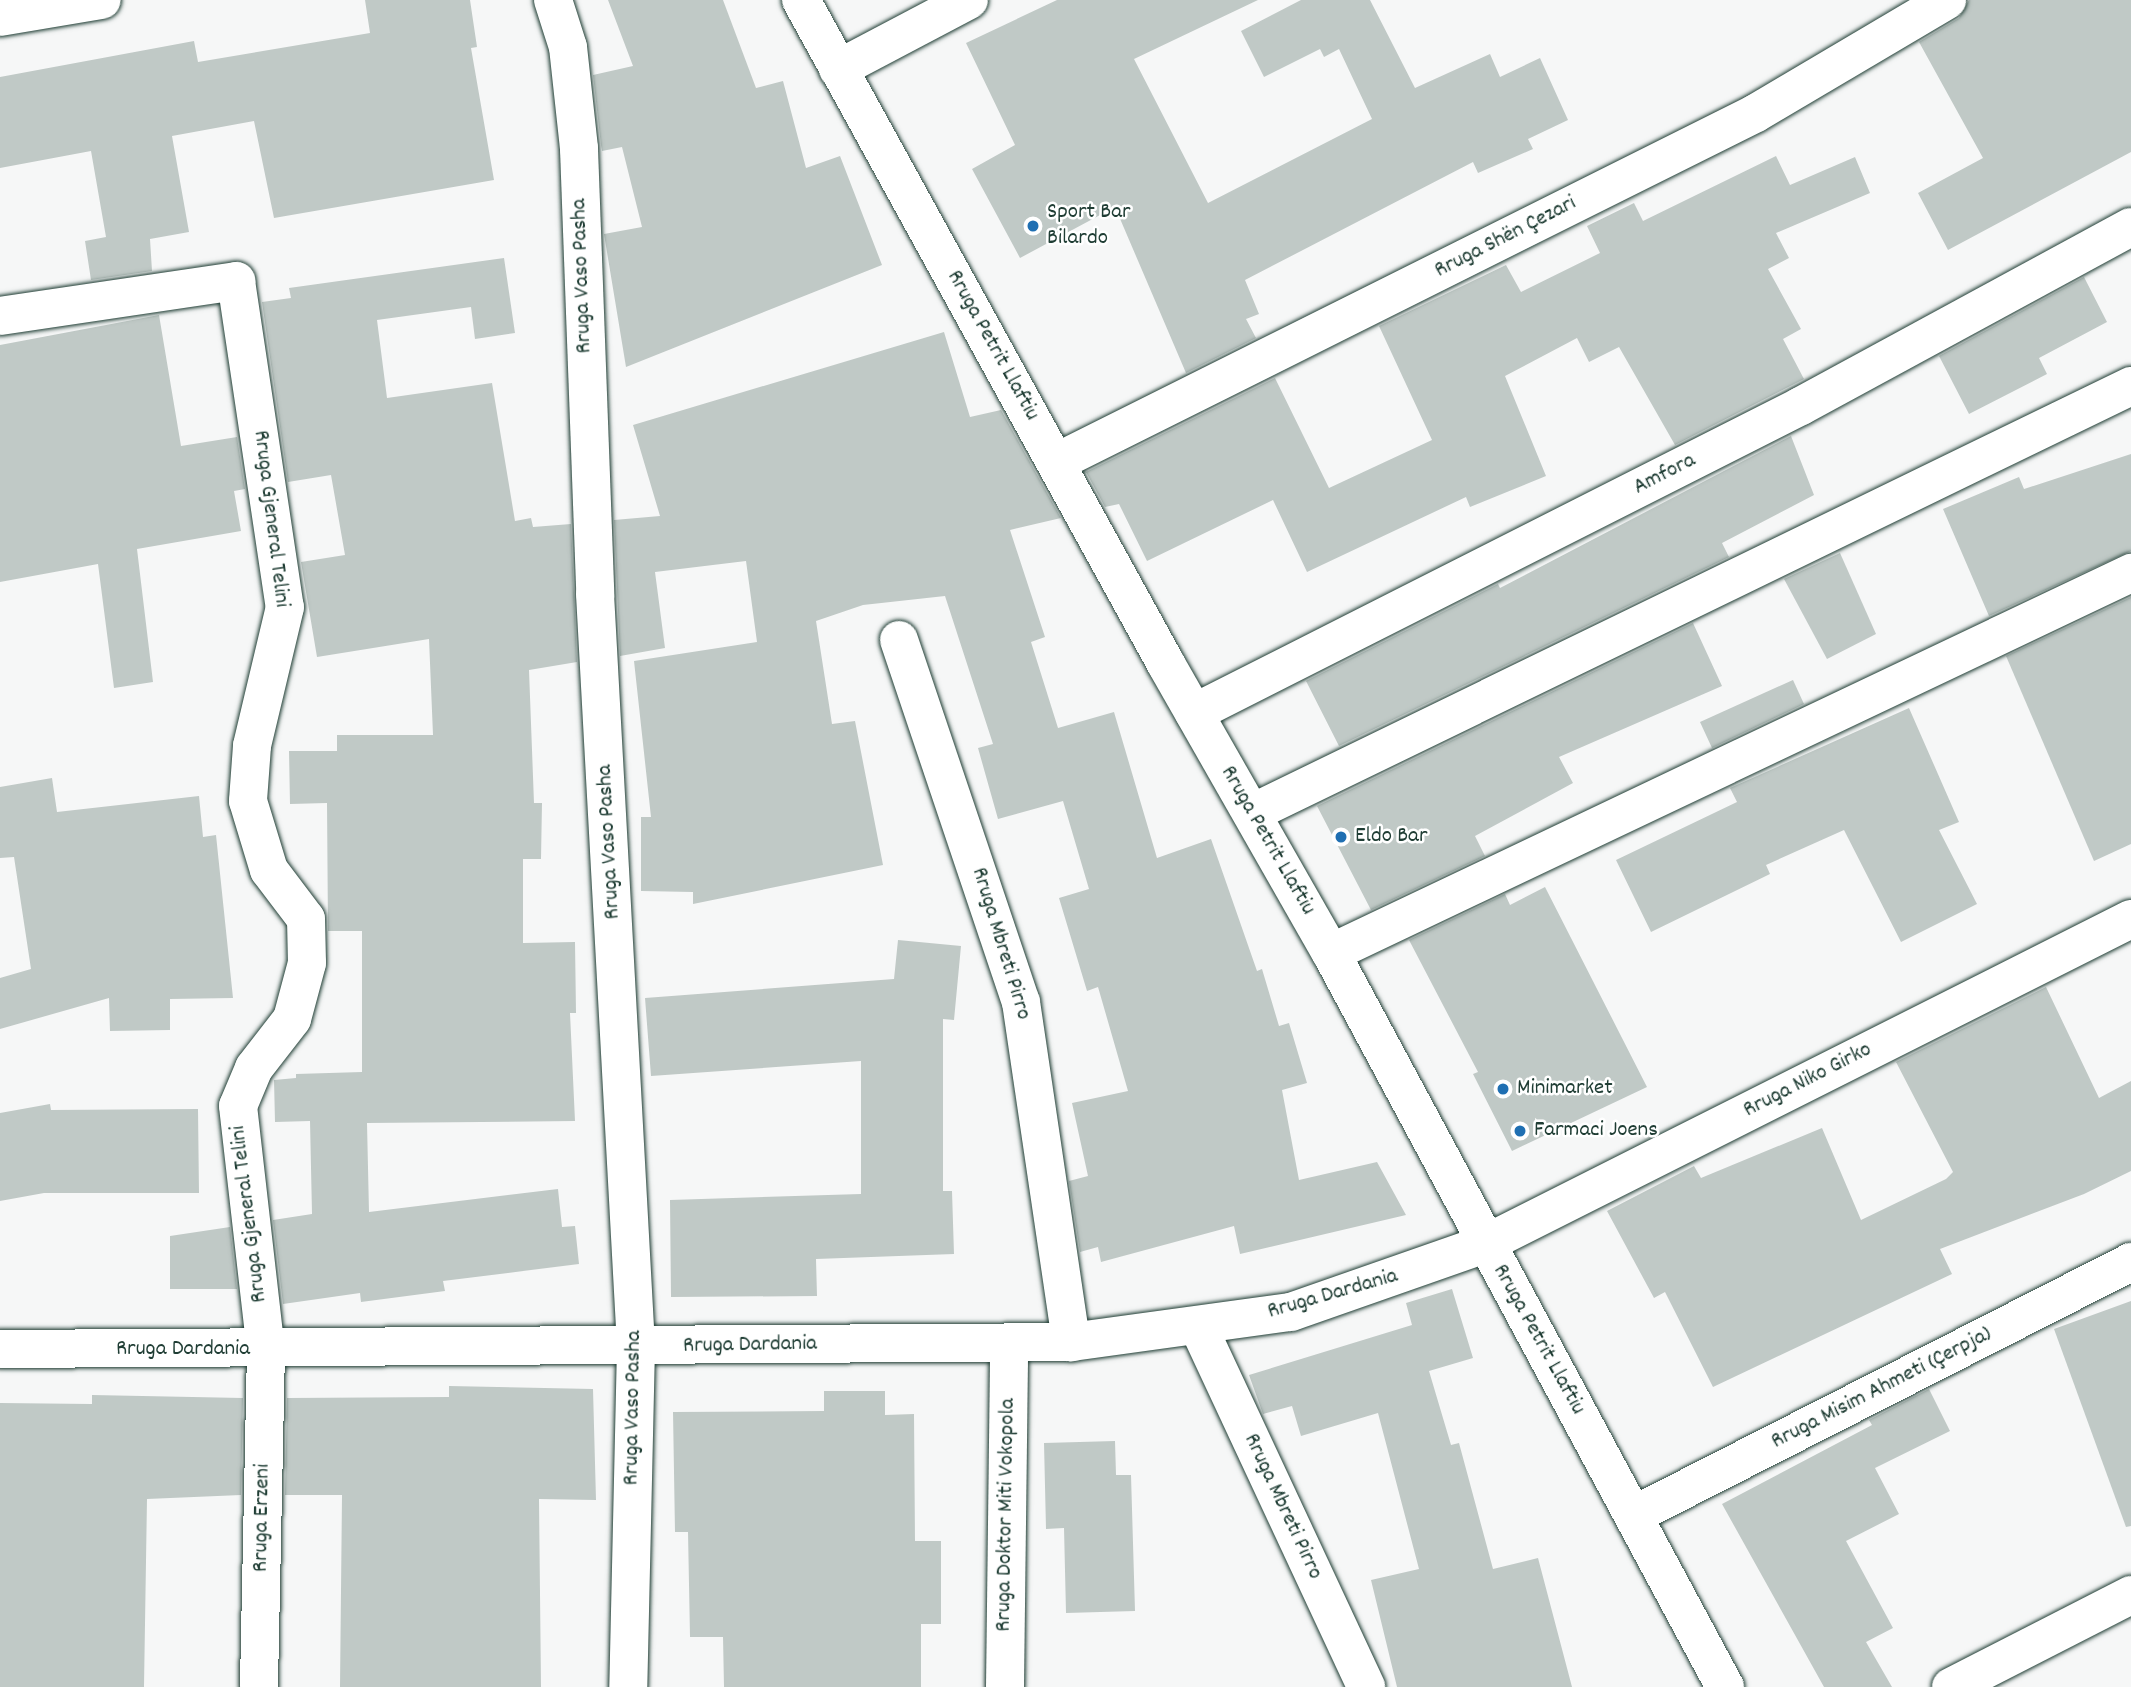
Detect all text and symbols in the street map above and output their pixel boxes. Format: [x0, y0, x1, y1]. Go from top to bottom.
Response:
street label: Rruga Shën Çezari [1431, 190, 1581, 286]
street label: Rruga Vaso Pasha [567, 198, 599, 354]
place label: Sport Bar Bilardo [1047, 199, 1130, 253]
marker: Sport Bar Bilardo [1025, 218, 1041, 234]
street label: Rruga Petrit Llaftiu [939, 266, 1045, 426]
street label: Rruga Gjeneral Telini [245, 429, 295, 609]
street label: Amfora [1629, 448, 1701, 502]
street label: Rruga Petrit Llaftiu [1213, 761, 1321, 921]
street label: Rruga Vaso Pasha [592, 764, 628, 920]
place label: Eldo Bar [1355, 823, 1427, 851]
marker: Eldo Bar [1333, 829, 1349, 845]
street label: Rruga Mbreti Pirro [964, 865, 1036, 1023]
street label: Rruga Niko Girko [1739, 1037, 1877, 1125]
place label: Minimarket [1517, 1075, 1613, 1103]
marker: Minimarket [1495, 1081, 1511, 1097]
place label: Farmaci Joens [1534, 1117, 1658, 1145]
marker: Farmaci Joens [1512, 1123, 1528, 1139]
street label: Rruga Gjeneral Telini [225, 1124, 275, 1304]
street label: Rruga Petrit Llaftiu [1485, 1260, 1591, 1420]
street label: Rruga Dardania [1265, 1263, 1401, 1327]
street label: Rruga Misim Ahmeti (Çerpja) [1767, 1321, 1997, 1457]
street label: Rruga Vaso Pasha [619, 1330, 649, 1486]
street label: Rruga Dardania [683, 1331, 817, 1361]
street label: Rruga Dardania [116, 1336, 250, 1364]
street label: Rruga Doktor Miti Vokopola [991, 1398, 1023, 1632]
street label: Rruga Mbreti Pirro [1236, 1430, 1328, 1584]
street label: Rruga Erzeni [248, 1464, 278, 1572]

